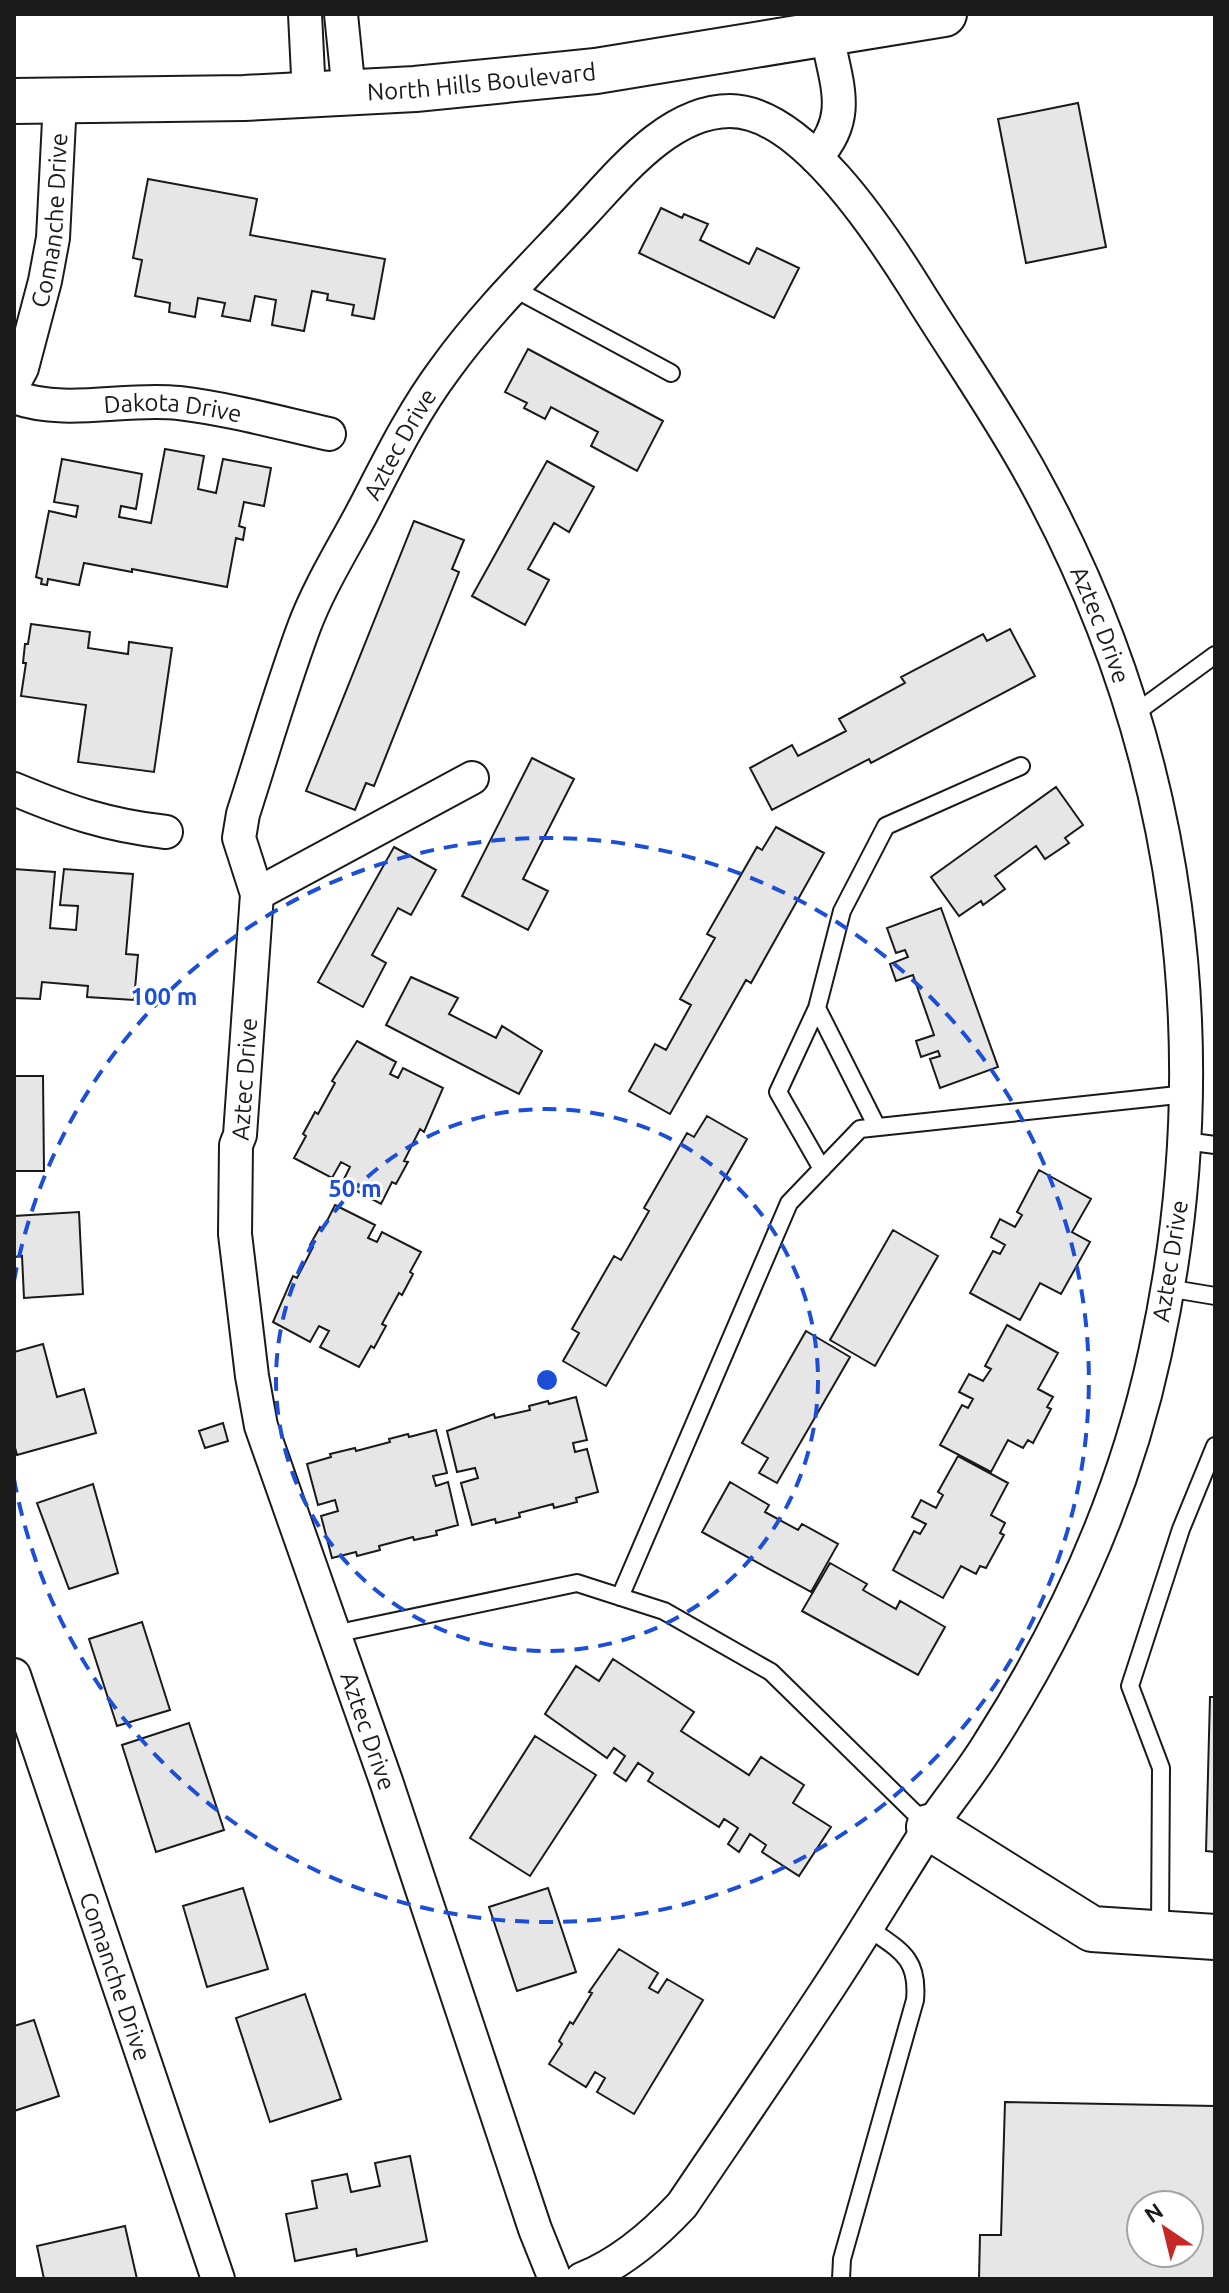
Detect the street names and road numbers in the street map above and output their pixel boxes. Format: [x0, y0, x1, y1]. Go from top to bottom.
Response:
street label: North Hills Boulevard [366, 58, 597, 105]
street label: Comanche Drive [25, 132, 72, 311]
street label: Aztec Drive [358, 383, 441, 504]
street label: Dakota Drive [103, 388, 244, 427]
street label: Aztec Drive [1066, 562, 1136, 686]
street label: Aztec Drive [226, 1017, 262, 1141]
street label: Aztec Drive [1147, 1198, 1193, 1324]
street label: Aztec Drive [335, 1668, 401, 1794]
street label: Comanche Drive [75, 1889, 157, 2064]

